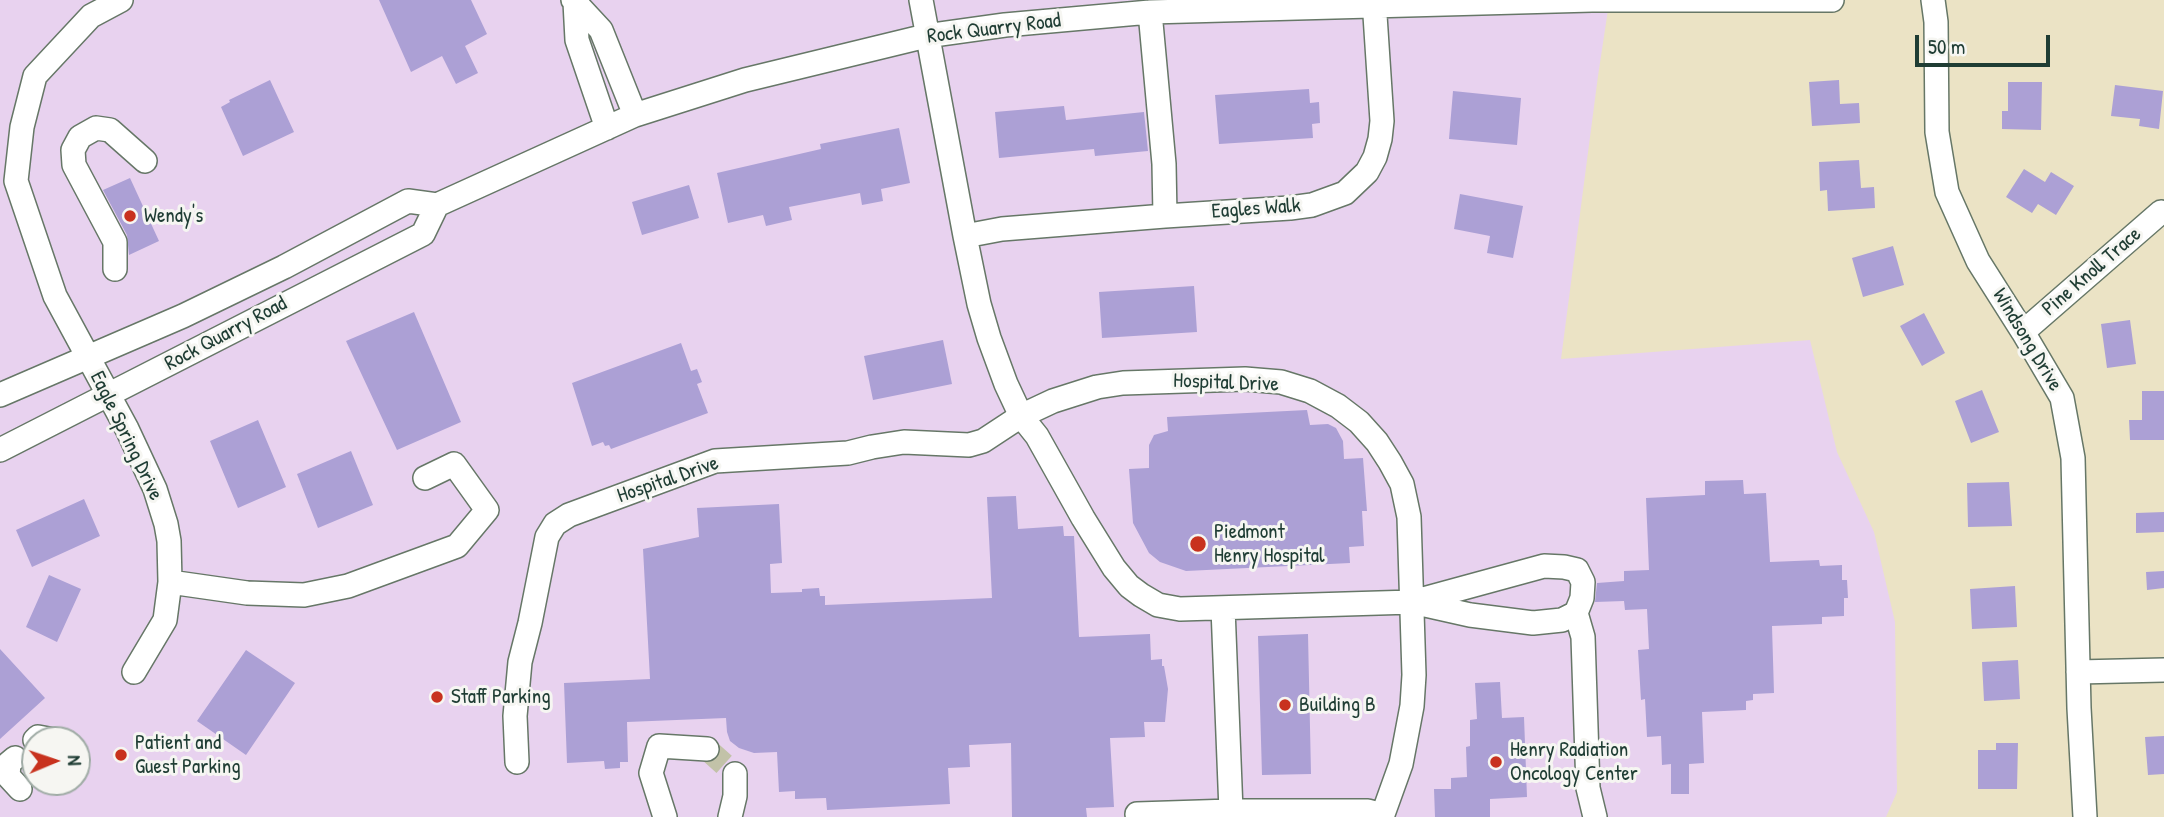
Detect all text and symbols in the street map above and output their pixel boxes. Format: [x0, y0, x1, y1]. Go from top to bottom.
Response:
street label: Rock Quarry Road [926, 8, 1062, 50]
scale bar [1919, 21, 2054, 65]
text: 50 m [1928, 32, 1965, 61]
street label: Eagles Walk [1211, 193, 1301, 225]
place label: Wendy's [144, 203, 203, 229]
marker: Wendy's [122, 208, 138, 224]
street label: Pine Knoll Trace [2037, 222, 2147, 322]
street label: Windsong Drive [1987, 284, 2067, 396]
street label: Rock Quarry Road [161, 291, 291, 377]
street label: Eagle Spring Drive [84, 367, 168, 505]
street label: Hospital Drive [1173, 369, 1279, 397]
street label: Hospital Drive [614, 451, 722, 509]
place label: Piedmont Henry Hospital [1214, 519, 1325, 569]
marker: Piedmont Henry Hospital [1188, 534, 1208, 554]
place label: Staff Parking [451, 684, 551, 710]
marker: Staff Parking [429, 689, 445, 705]
place label: Building B [1299, 692, 1376, 718]
marker: Building B [1277, 697, 1293, 713]
north arrow [21, 726, 91, 796]
place label: Patient and Guest Parking [135, 730, 241, 780]
place label: Henry Radiation Oncology Center [1510, 737, 1638, 787]
marker: Patient and Guest Parking [113, 747, 129, 763]
marker: Henry Radiation Oncology Center [1488, 754, 1504, 770]
text: N [62, 755, 88, 766]

